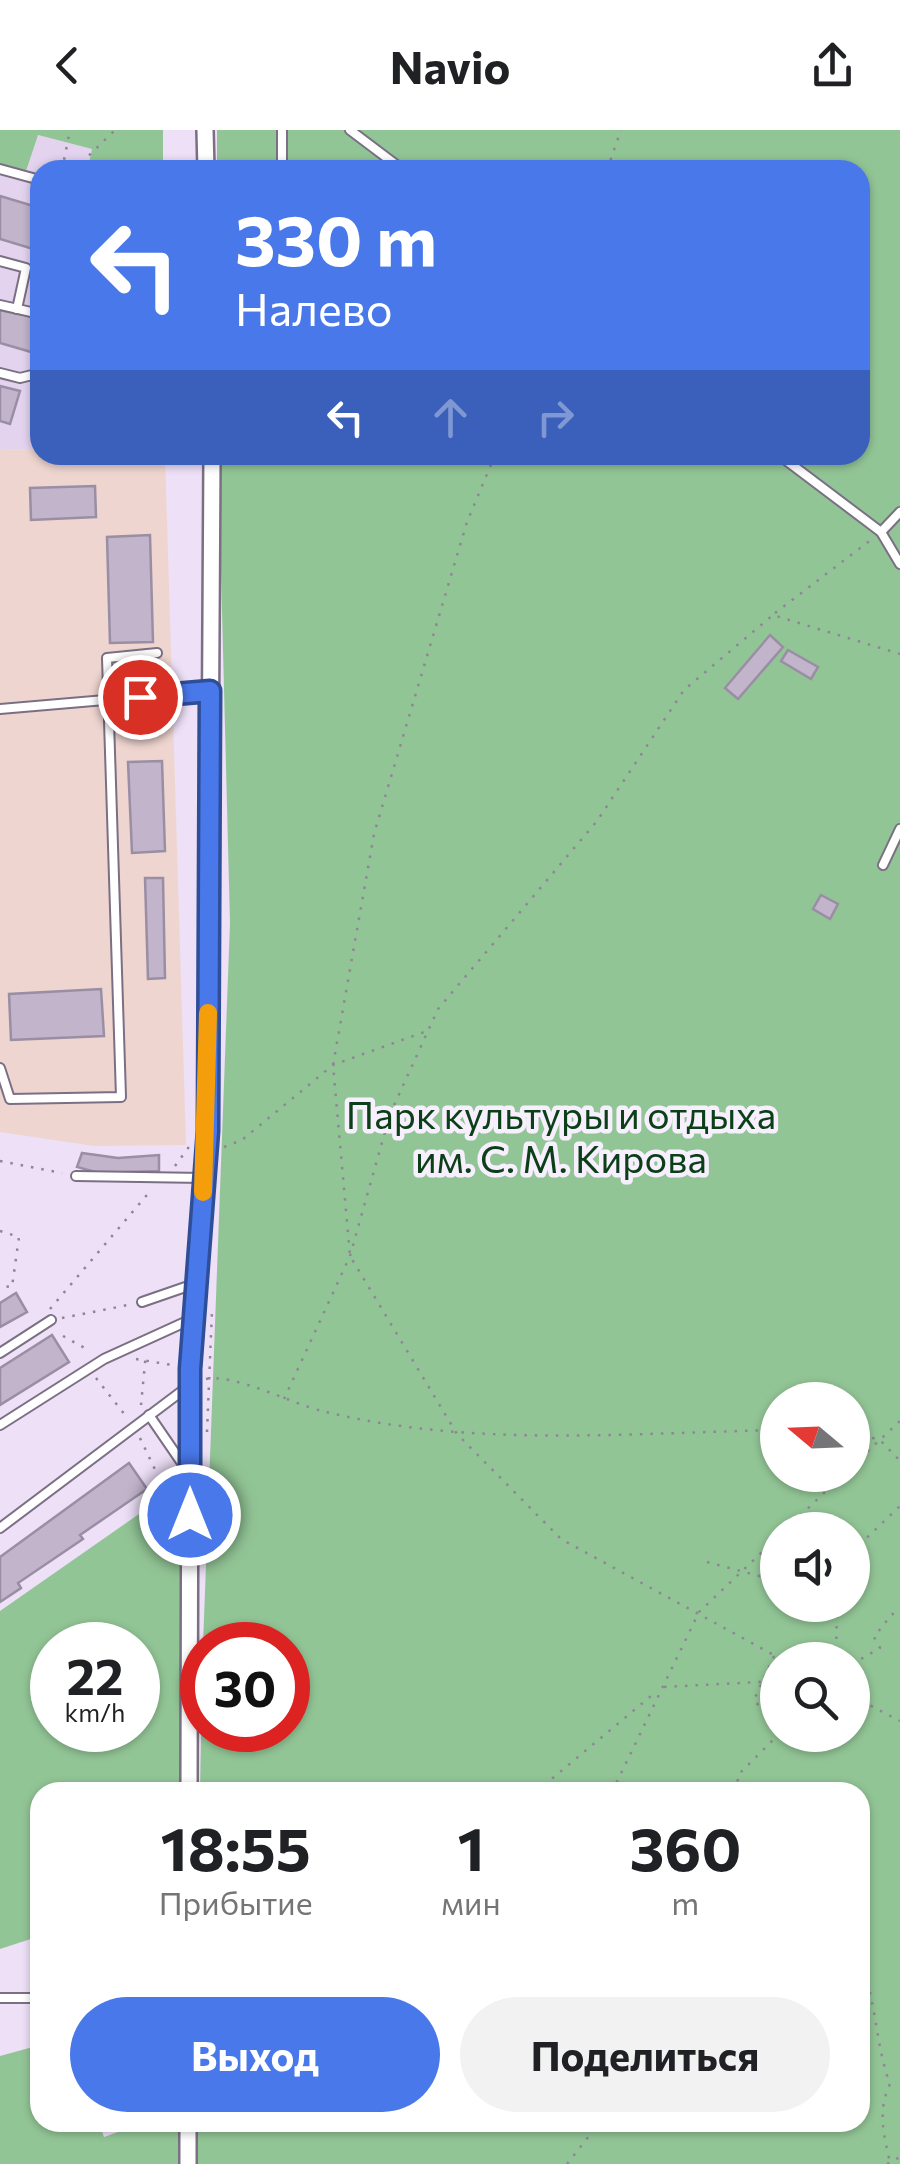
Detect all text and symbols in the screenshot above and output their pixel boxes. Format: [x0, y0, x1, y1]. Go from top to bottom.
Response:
icon: back [40, 38, 95, 93]
text: Navio [390, 38, 510, 93]
icon: share [805, 38, 860, 93]
text: 330 m [235, 195, 437, 280]
icon: left [70, 200, 200, 330]
text: Налево [235, 280, 393, 335]
icon: left [318, 390, 373, 445]
icon: ahead [423, 390, 478, 445]
icon: right [528, 390, 583, 445]
pin [98, 655, 183, 740]
icon: arrive [113, 670, 168, 725]
park label: Парк культуры и отдыха им. С. М. Кирова [346, 1090, 776, 1181]
north arrow [760, 1382, 870, 1492]
map controls [760, 1382, 870, 1752]
position arrow [138, 1463, 242, 1567]
button: sound [760, 1512, 870, 1622]
speed limit sign: 30 [180, 1622, 310, 1752]
button: search [760, 1642, 870, 1752]
text: 22 [67, 1644, 123, 1705]
text: km/h [65, 1697, 125, 1727]
text: 18:55 [161, 1810, 311, 1883]
text: 1 [457, 1810, 485, 1883]
text: 360 [629, 1810, 741, 1883]
text: Прибытие [159, 1882, 313, 1922]
text: мин [441, 1882, 501, 1922]
text: m [671, 1882, 699, 1922]
button: Выход [70, 1997, 440, 2112]
button: Поделиться [460, 1997, 830, 2112]

